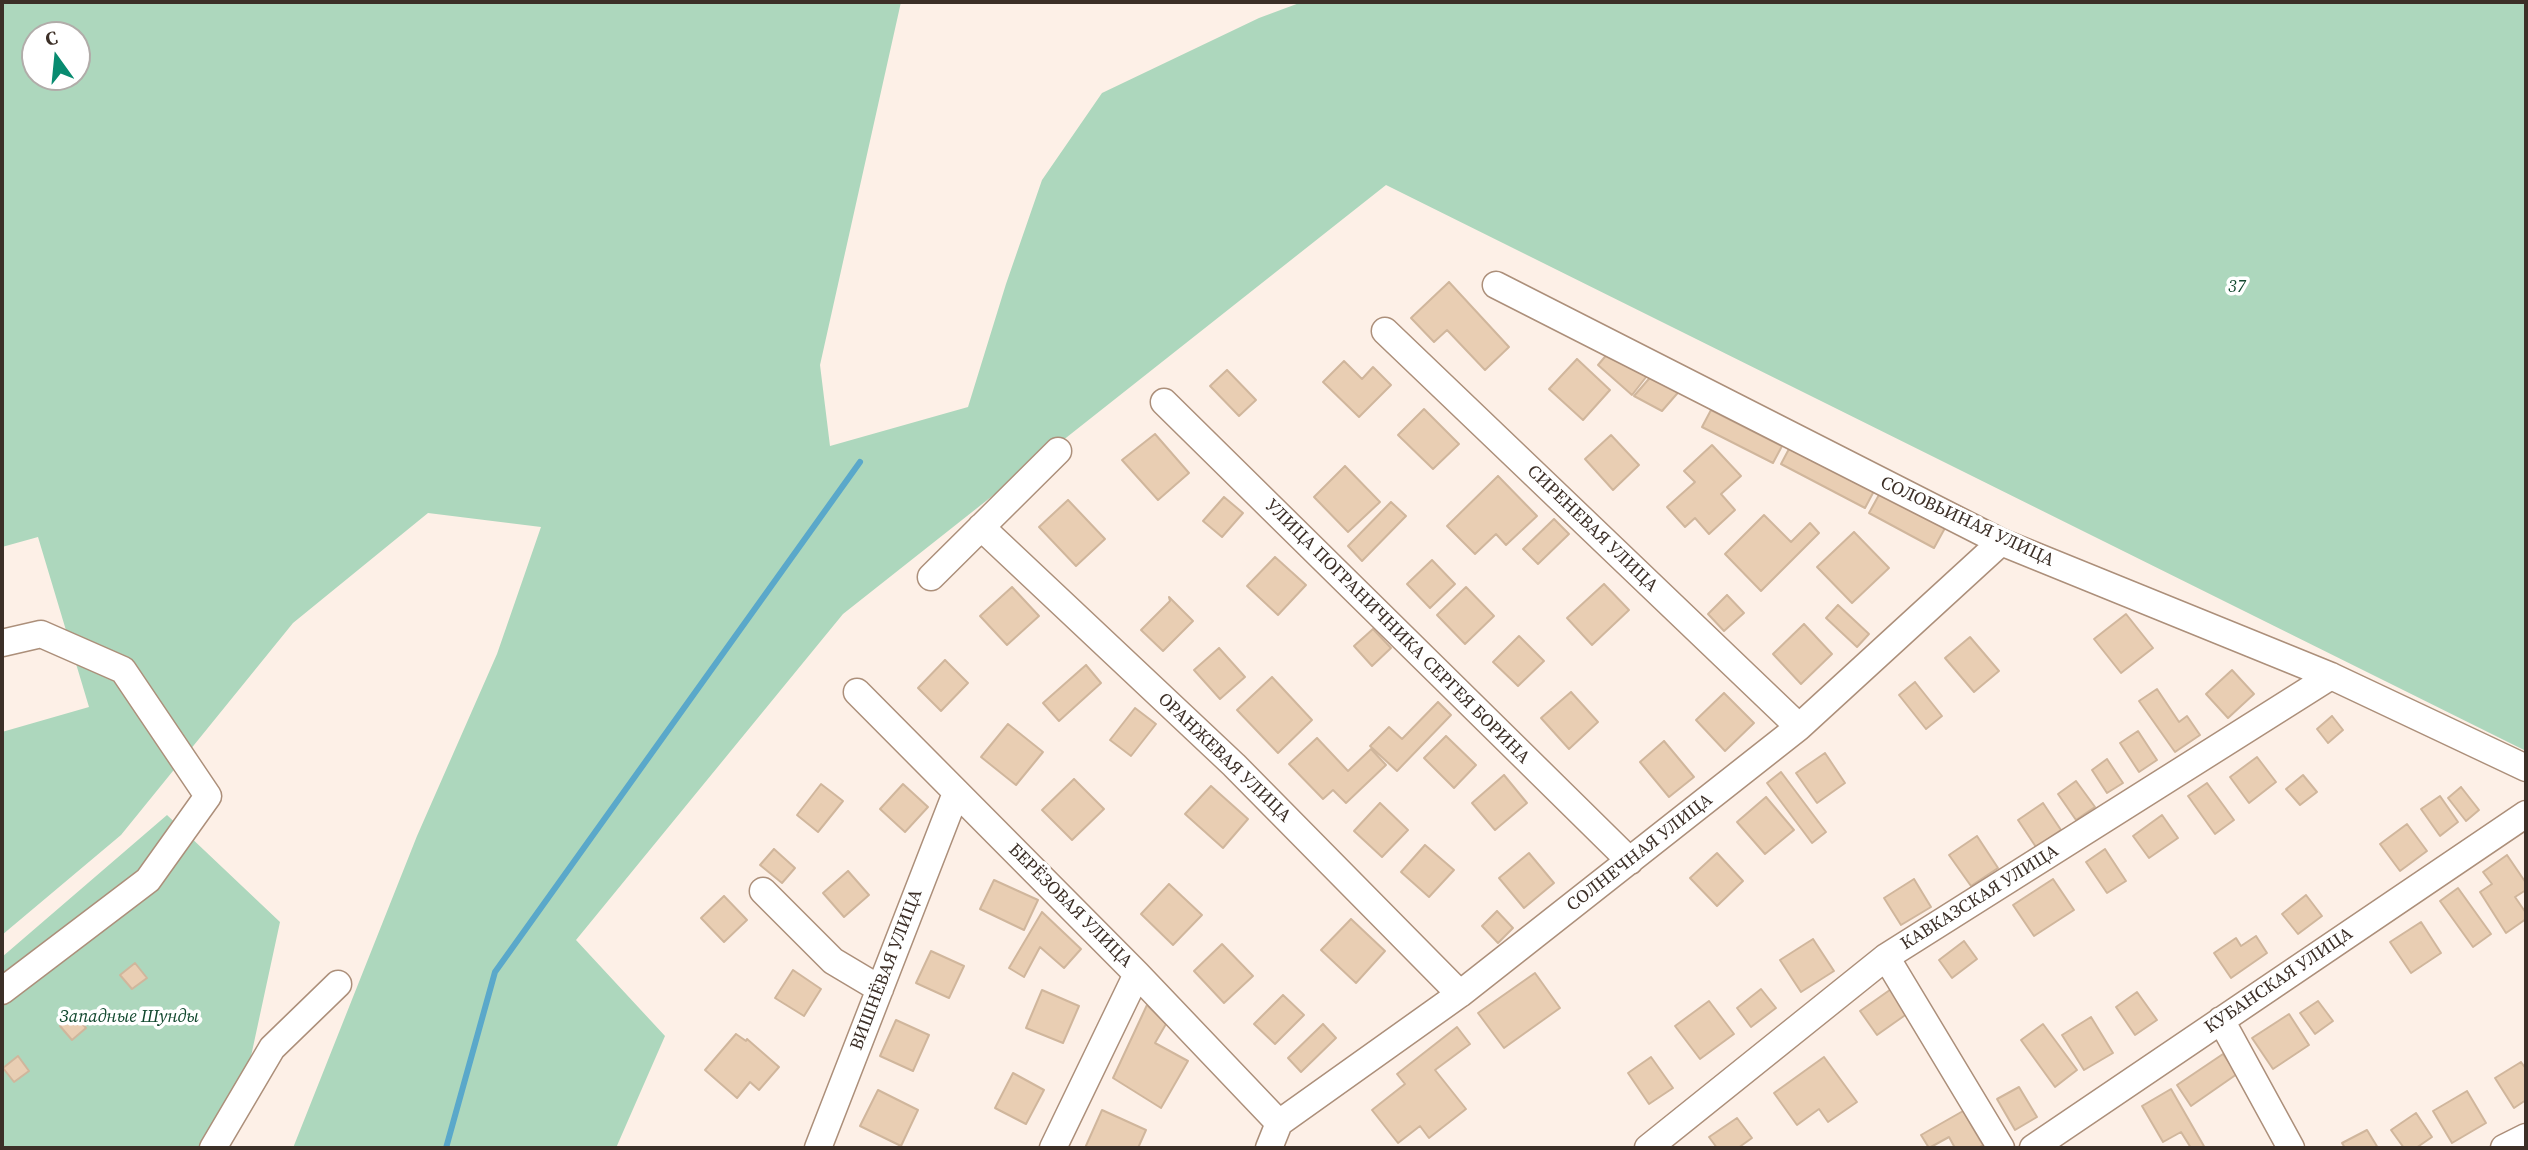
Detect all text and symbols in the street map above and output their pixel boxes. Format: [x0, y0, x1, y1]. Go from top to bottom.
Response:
north arrow [21, 21, 91, 91]
text: С [42, 24, 60, 52]
park label: 37 [2228, 276, 2246, 298]
street label: СИРЕНЕВАЯ УЛИЦА [1522, 461, 1662, 597]
street label: СОЛОВЬИНАЯ УЛИЦА [1877, 472, 2057, 572]
street label: УЛИЦА ПОГРАНИЧНИКА СЕРГЕЯ БОРИНА [1260, 495, 1534, 769]
street label: ОРАНЖЕВАЯ УЛИЦА [1153, 689, 1295, 827]
street label: СОЛНЕЧНАЯ УЛИЦА [1563, 789, 1717, 917]
street label: БЕРЁЗОВАЯ УЛИЦА [1003, 839, 1137, 973]
street label: КАВКАЗСКАЯ УЛИЦА [1897, 841, 2063, 955]
street label: ВИШНЁВАЯ УЛИЦА [846, 886, 928, 1054]
street label: КУБАНСКАЯ УЛИЦА [2201, 923, 2357, 1039]
park label: Западные Шунды [59, 1006, 199, 1028]

